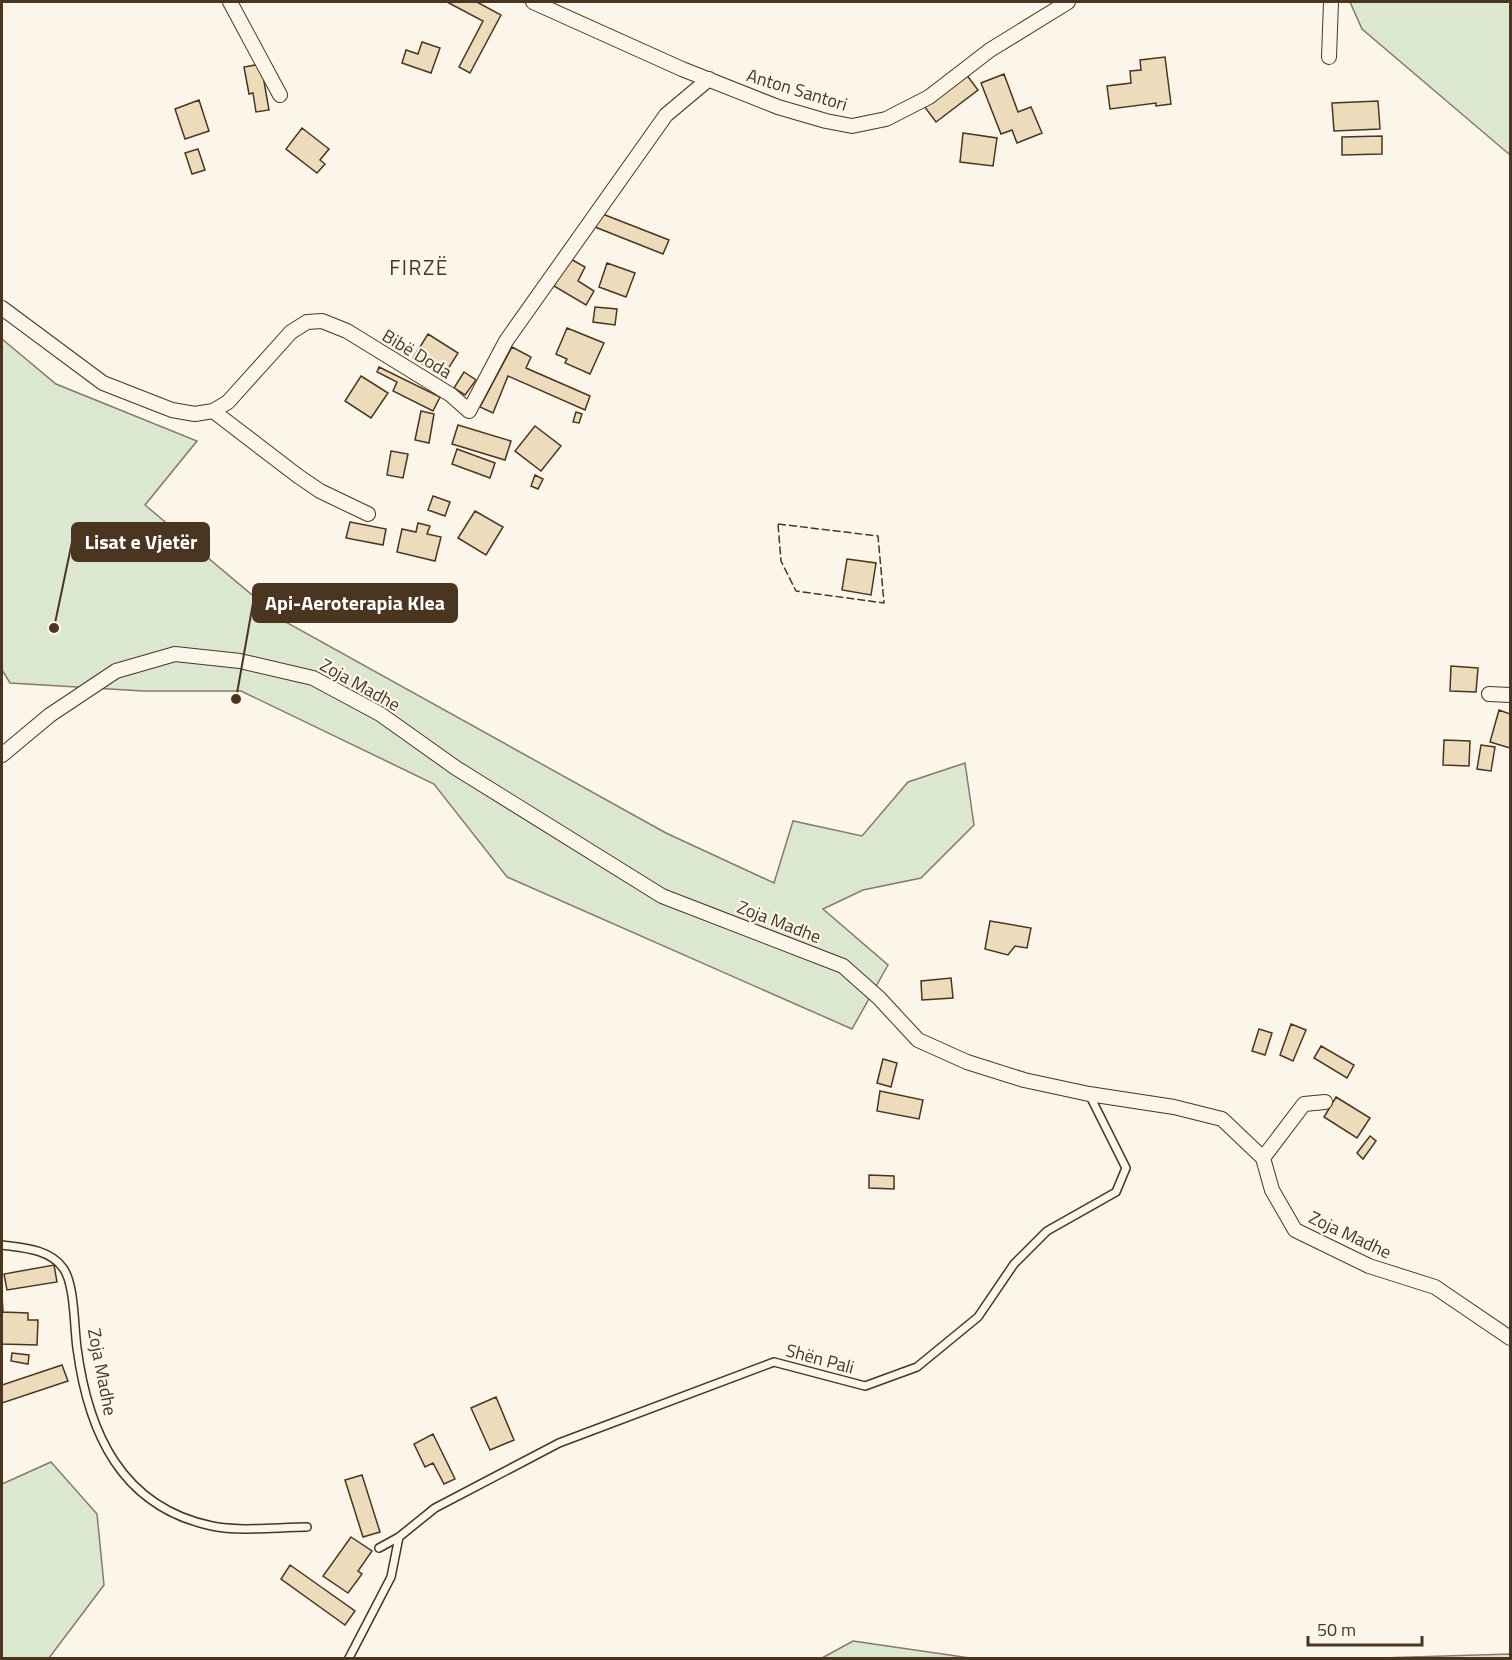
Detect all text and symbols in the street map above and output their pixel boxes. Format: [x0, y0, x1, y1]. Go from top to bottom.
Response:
street label: Anton Santori [743, 61, 851, 118]
district label: FIRZË [389, 251, 449, 283]
street label: Bibë Doda [377, 322, 457, 385]
callout: Lisat e Vjetër [72, 523, 209, 561]
text: Lisat e Vjetër [85, 526, 198, 557]
callout: Api-Aeroterapia Klea [253, 584, 457, 622]
text: Api-Aeroterapia Klea [265, 587, 445, 618]
street label: Zoja Madhe [315, 651, 405, 718]
street label: Zoja Madhe [733, 893, 825, 950]
street label: Zoja Madhe [1304, 1204, 1396, 1265]
street label: Zoja Madhe [81, 1326, 124, 1418]
street label: Shën Pali [783, 1336, 857, 1381]
scale bar [1308, 1609, 1422, 1647]
text: 50 m [1317, 1616, 1356, 1643]

